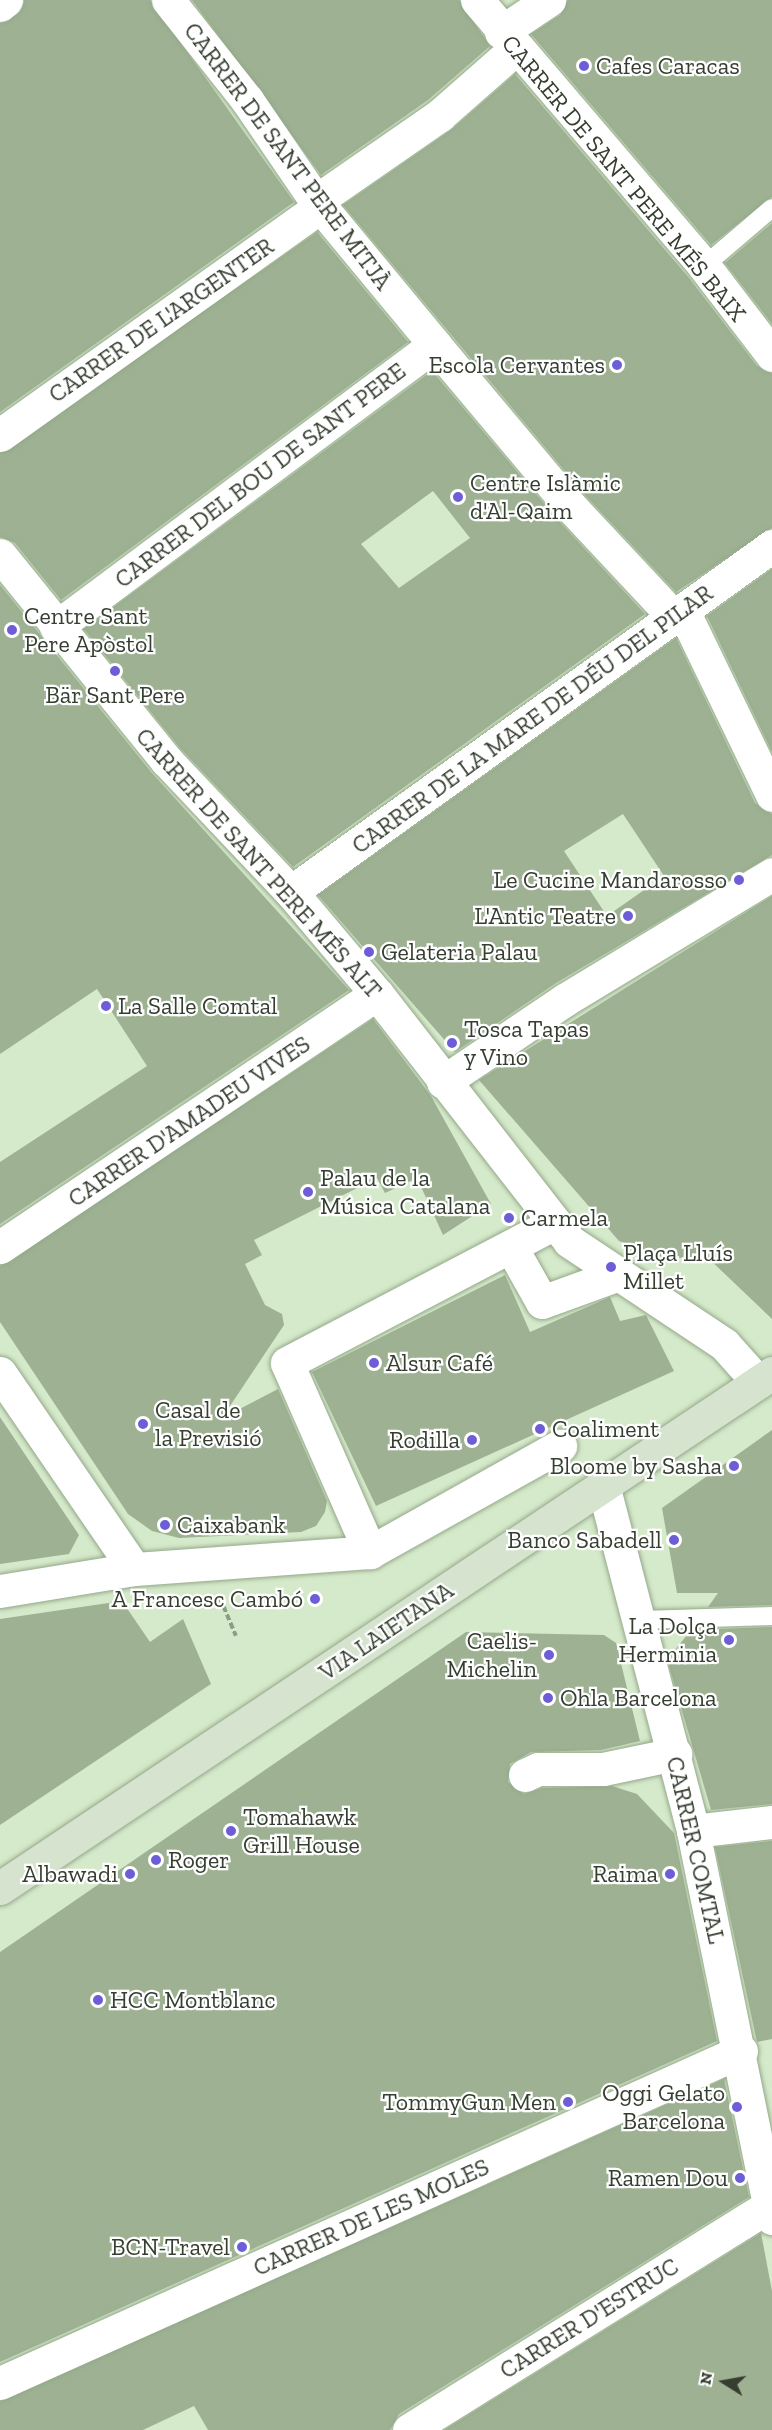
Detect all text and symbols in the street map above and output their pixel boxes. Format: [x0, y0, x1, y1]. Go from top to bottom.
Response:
street label: CARRER DE SANT PERE MITJÀ [178, 16, 398, 296]
street label: CARRER DE SANT PERE MÉS BAIX [496, 29, 752, 327]
place label: Cafes Caracas [596, 52, 740, 80]
marker: Cafes Caracas [577, 59, 591, 73]
street label: CARRER DE L'ARGENTER [43, 231, 279, 409]
place label: Escola Cervantes [428, 351, 605, 379]
street label: CARRER DEL BOU DE SANT PERE [109, 356, 411, 594]
marker: Escola Cervantes [610, 358, 624, 372]
place label: Centre Islàmic d'Al-Qaim [470, 469, 621, 525]
marker: Centre Islàmic d'Al-Qaim [451, 490, 465, 504]
street label: CARRER DE LA MARE DE DÉU DEL PILAR [346, 578, 718, 860]
place label: Centre Sant Pere Apòstol [24, 602, 154, 658]
marker: Centre Sant Pere Apòstol [5, 623, 19, 637]
marker: Bär Sant Pere [108, 664, 122, 678]
place label: Bär Sant Pere [45, 681, 185, 709]
street label: CARRER DE SANT PERE MÉS ALT [130, 721, 388, 1005]
place label: Le Cucine Mandarosso [493, 866, 727, 894]
marker: Le Cucine Mandarosso [732, 873, 746, 887]
place label: L'Antic Teatre [474, 902, 616, 930]
marker: L'Antic Teatre [621, 909, 635, 923]
place label: Gelateria Palau [381, 938, 538, 966]
marker: Gelateria Palau [362, 945, 376, 959]
place label: La Salle Comtal [118, 992, 277, 1020]
marker: La Salle Comtal [99, 999, 113, 1013]
place label: Tosca Tapas y Vino [464, 1015, 589, 1071]
street label: CARRER D'AMADEU VIVES [62, 1029, 316, 1213]
marker: Tosca Tapas y Vino [445, 1036, 459, 1050]
place label: Palau de la Música Catalana [320, 1164, 490, 1220]
marker: Palau de la Música Catalana [301, 1185, 315, 1199]
place label: Carmela [521, 1204, 608, 1232]
marker: Carmela [502, 1211, 516, 1225]
place label: Plaça Lluís Millet [623, 1239, 733, 1295]
marker: Plaça Lluís Millet [604, 1260, 618, 1274]
place label: Alsur Café [386, 1349, 493, 1377]
marker: Alsur Café [367, 1356, 381, 1370]
place label: Casal de la Previsió [155, 1396, 262, 1452]
place label: Coaliment [552, 1415, 659, 1443]
marker: Casal de la Previsió [136, 1417, 150, 1431]
marker: Coaliment [533, 1422, 547, 1436]
place label: Rodilla [389, 1426, 460, 1454]
marker: Rodilla [465, 1433, 479, 1447]
place label: Bloome by Sasha [549, 1452, 722, 1480]
marker: Bloome by Sasha [727, 1459, 741, 1473]
place label: Caixabank [177, 1511, 285, 1539]
marker: Caixabank [158, 1518, 172, 1532]
place label: Banco Sabadell [507, 1526, 662, 1554]
marker: Banco Sabadell [667, 1533, 681, 1547]
street label: VIA LAIETANA [313, 1575, 459, 1687]
place label: A Francesc Cambó [111, 1585, 303, 1613]
marker: A Francesc Cambó [308, 1592, 322, 1606]
place label: La Dolça Herminia [619, 1612, 717, 1668]
place label: Caelis- Michelin [446, 1627, 537, 1683]
marker: La Dolça Herminia [722, 1633, 736, 1647]
marker: Caelis- Michelin [542, 1648, 556, 1662]
place label: Ohla Barcelona [560, 1684, 717, 1712]
marker: Ohla Barcelona [541, 1691, 555, 1705]
street label: CARRER COMTAL [660, 1754, 732, 1946]
place label: Tomahawk Grill House [243, 1803, 360, 1859]
marker: Tomahawk Grill House [224, 1824, 238, 1838]
place label: Roger [168, 1846, 229, 1874]
marker: Roger [149, 1853, 163, 1867]
place label: Albawadi [22, 1860, 118, 1888]
place label: Raima [593, 1860, 658, 1888]
marker: Albawadi [123, 1867, 137, 1881]
marker: Raima [663, 1867, 677, 1881]
place label: HCC Montblanc [110, 1986, 276, 2014]
marker: HCC Montblanc [91, 1993, 105, 2007]
place label: Oggi Gelato Barcelona [602, 2079, 725, 2135]
place label: TommyGun Men [382, 2088, 556, 2116]
marker: TommyGun Men [561, 2095, 575, 2109]
marker: Oggi Gelato Barcelona [730, 2100, 744, 2114]
street label: CARRER DE LES MOLES [249, 2152, 493, 2282]
place label: Ramen Dou [608, 2164, 728, 2192]
marker: Ramen Dou [733, 2171, 747, 2185]
place label: BCN-Travel [111, 2233, 230, 2261]
marker: BCN-Travel [235, 2240, 249, 2254]
street label: CARRER D'ESTRUC [494, 2251, 684, 2385]
north arrow [694, 2352, 754, 2412]
text: N [695, 2371, 716, 2386]

